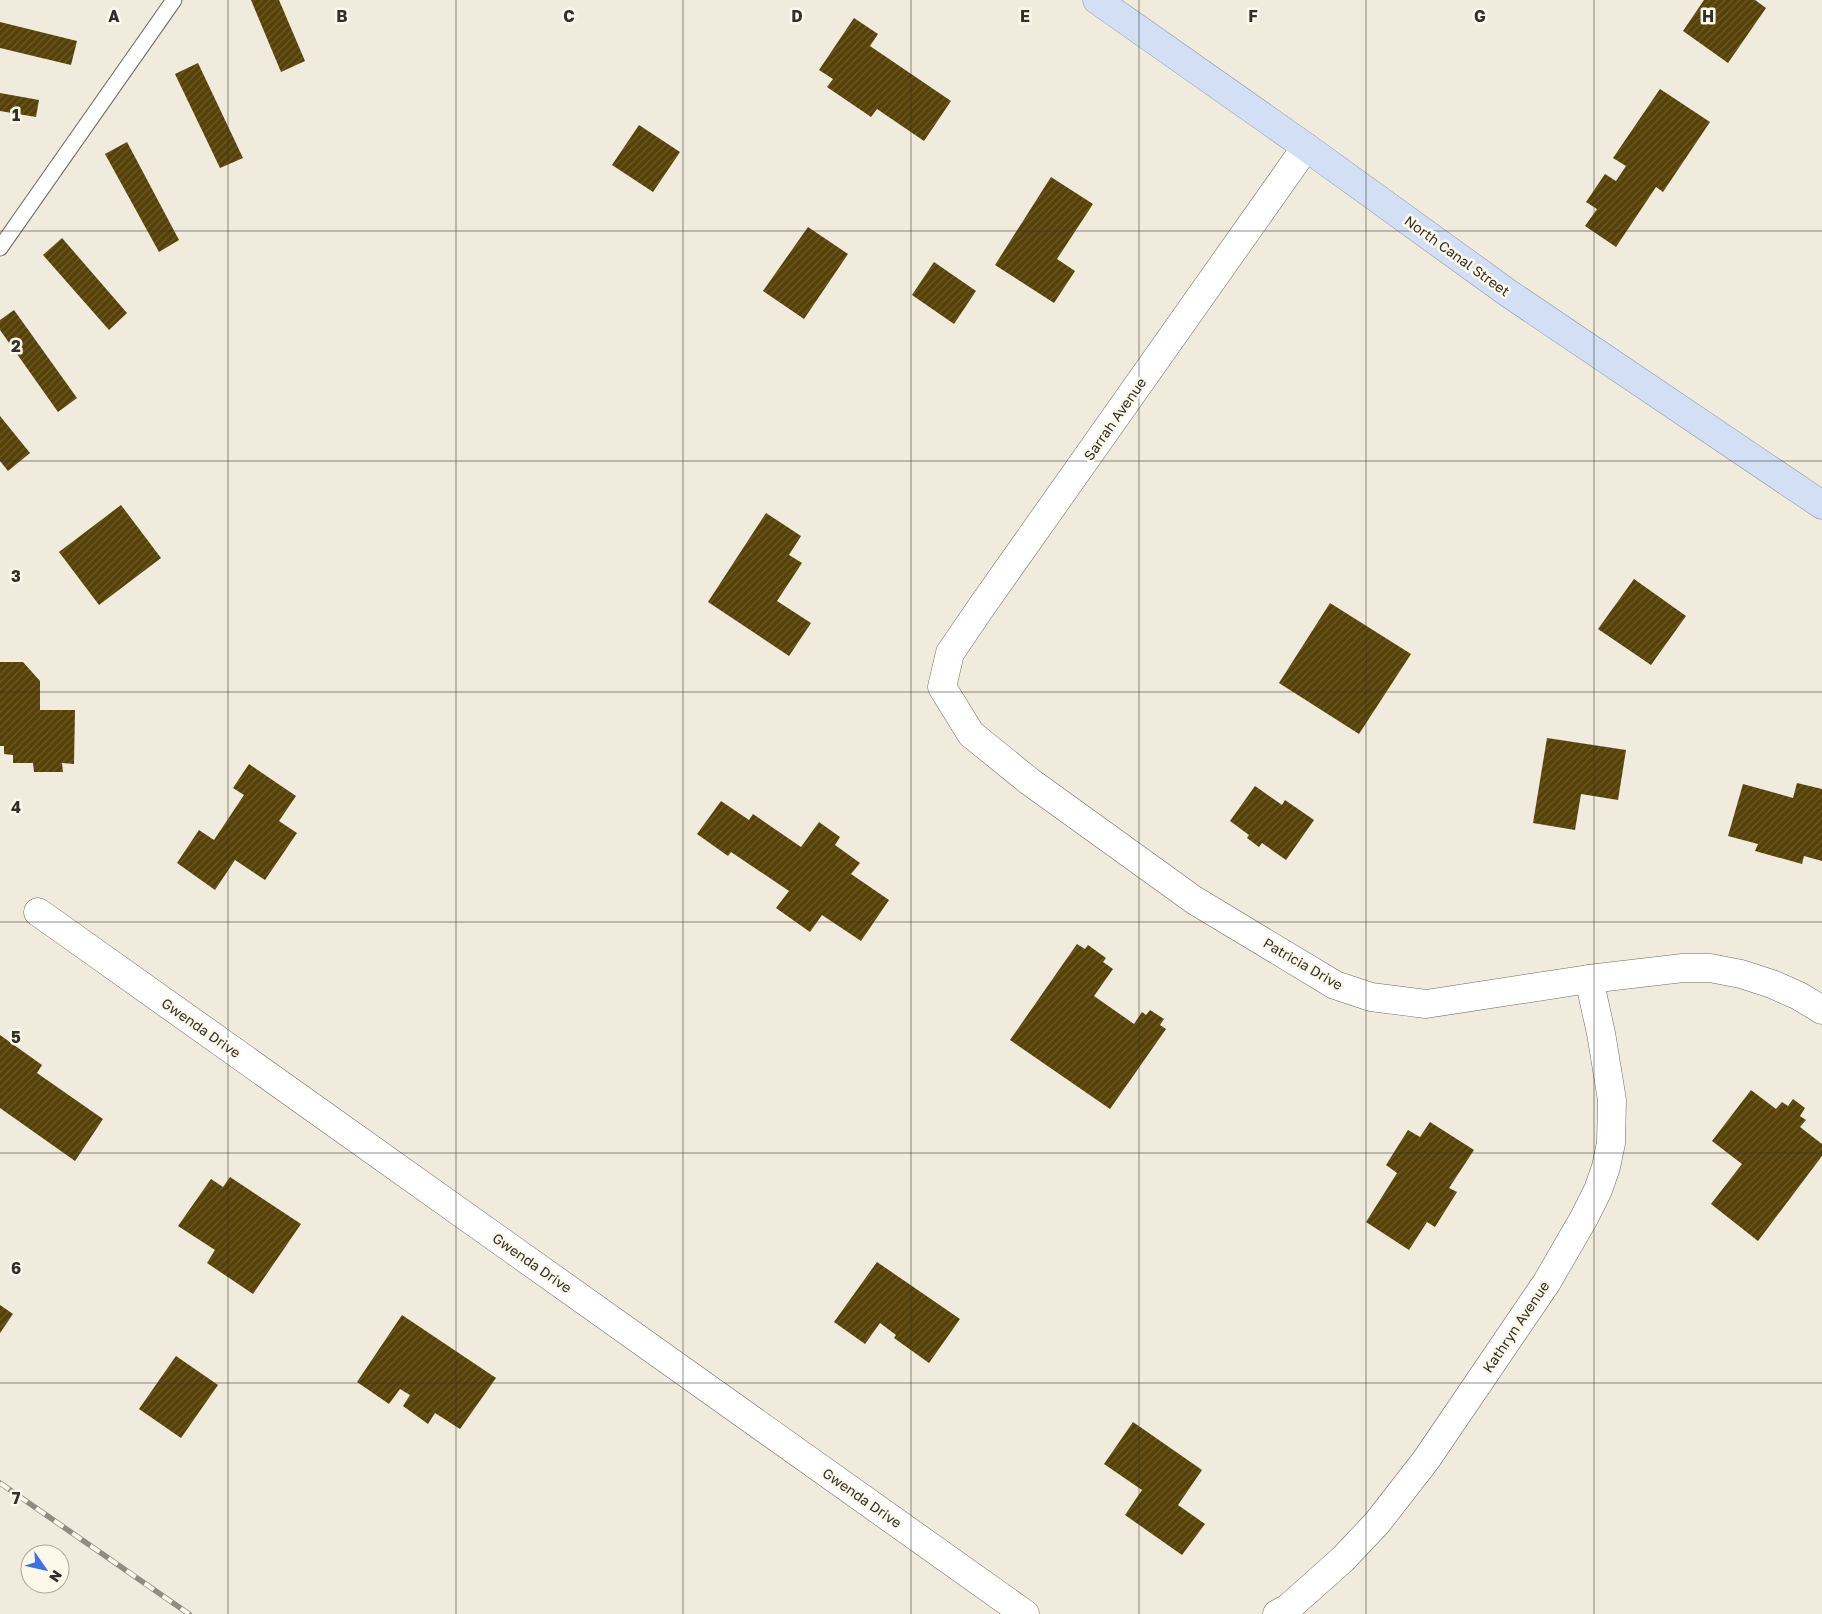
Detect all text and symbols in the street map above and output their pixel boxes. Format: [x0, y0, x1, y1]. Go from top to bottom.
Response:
text: A [108, 6, 120, 26]
text: B [336, 6, 348, 26]
text: C [563, 6, 575, 26]
text: D [791, 6, 803, 26]
text: E [1020, 6, 1030, 26]
text: F [1248, 6, 1258, 26]
text: G [1474, 6, 1486, 26]
text: H [1702, 6, 1714, 26]
text: 1 [12, 105, 20, 125]
street label: North Canal Street [1401, 212, 1513, 299]
text: 2 [11, 336, 21, 356]
street label: Sarrah Avenue [1080, 374, 1149, 463]
text: 3 [11, 566, 21, 586]
text: 4 [11, 797, 21, 817]
street label: Patricia Drive [1260, 934, 1346, 993]
street label: Gwenda Drive [159, 994, 244, 1061]
text: 5 [11, 1027, 21, 1047]
street label: Gwenda Drive [490, 1229, 575, 1296]
text: 6 [11, 1258, 21, 1278]
street label: Kathryn Avenue [1479, 1278, 1552, 1376]
street label: Gwenda Drive [820, 1464, 905, 1531]
text: 7 [12, 1488, 21, 1508]
north arrow [20, 1544, 70, 1594]
text: N [46, 1567, 66, 1586]

